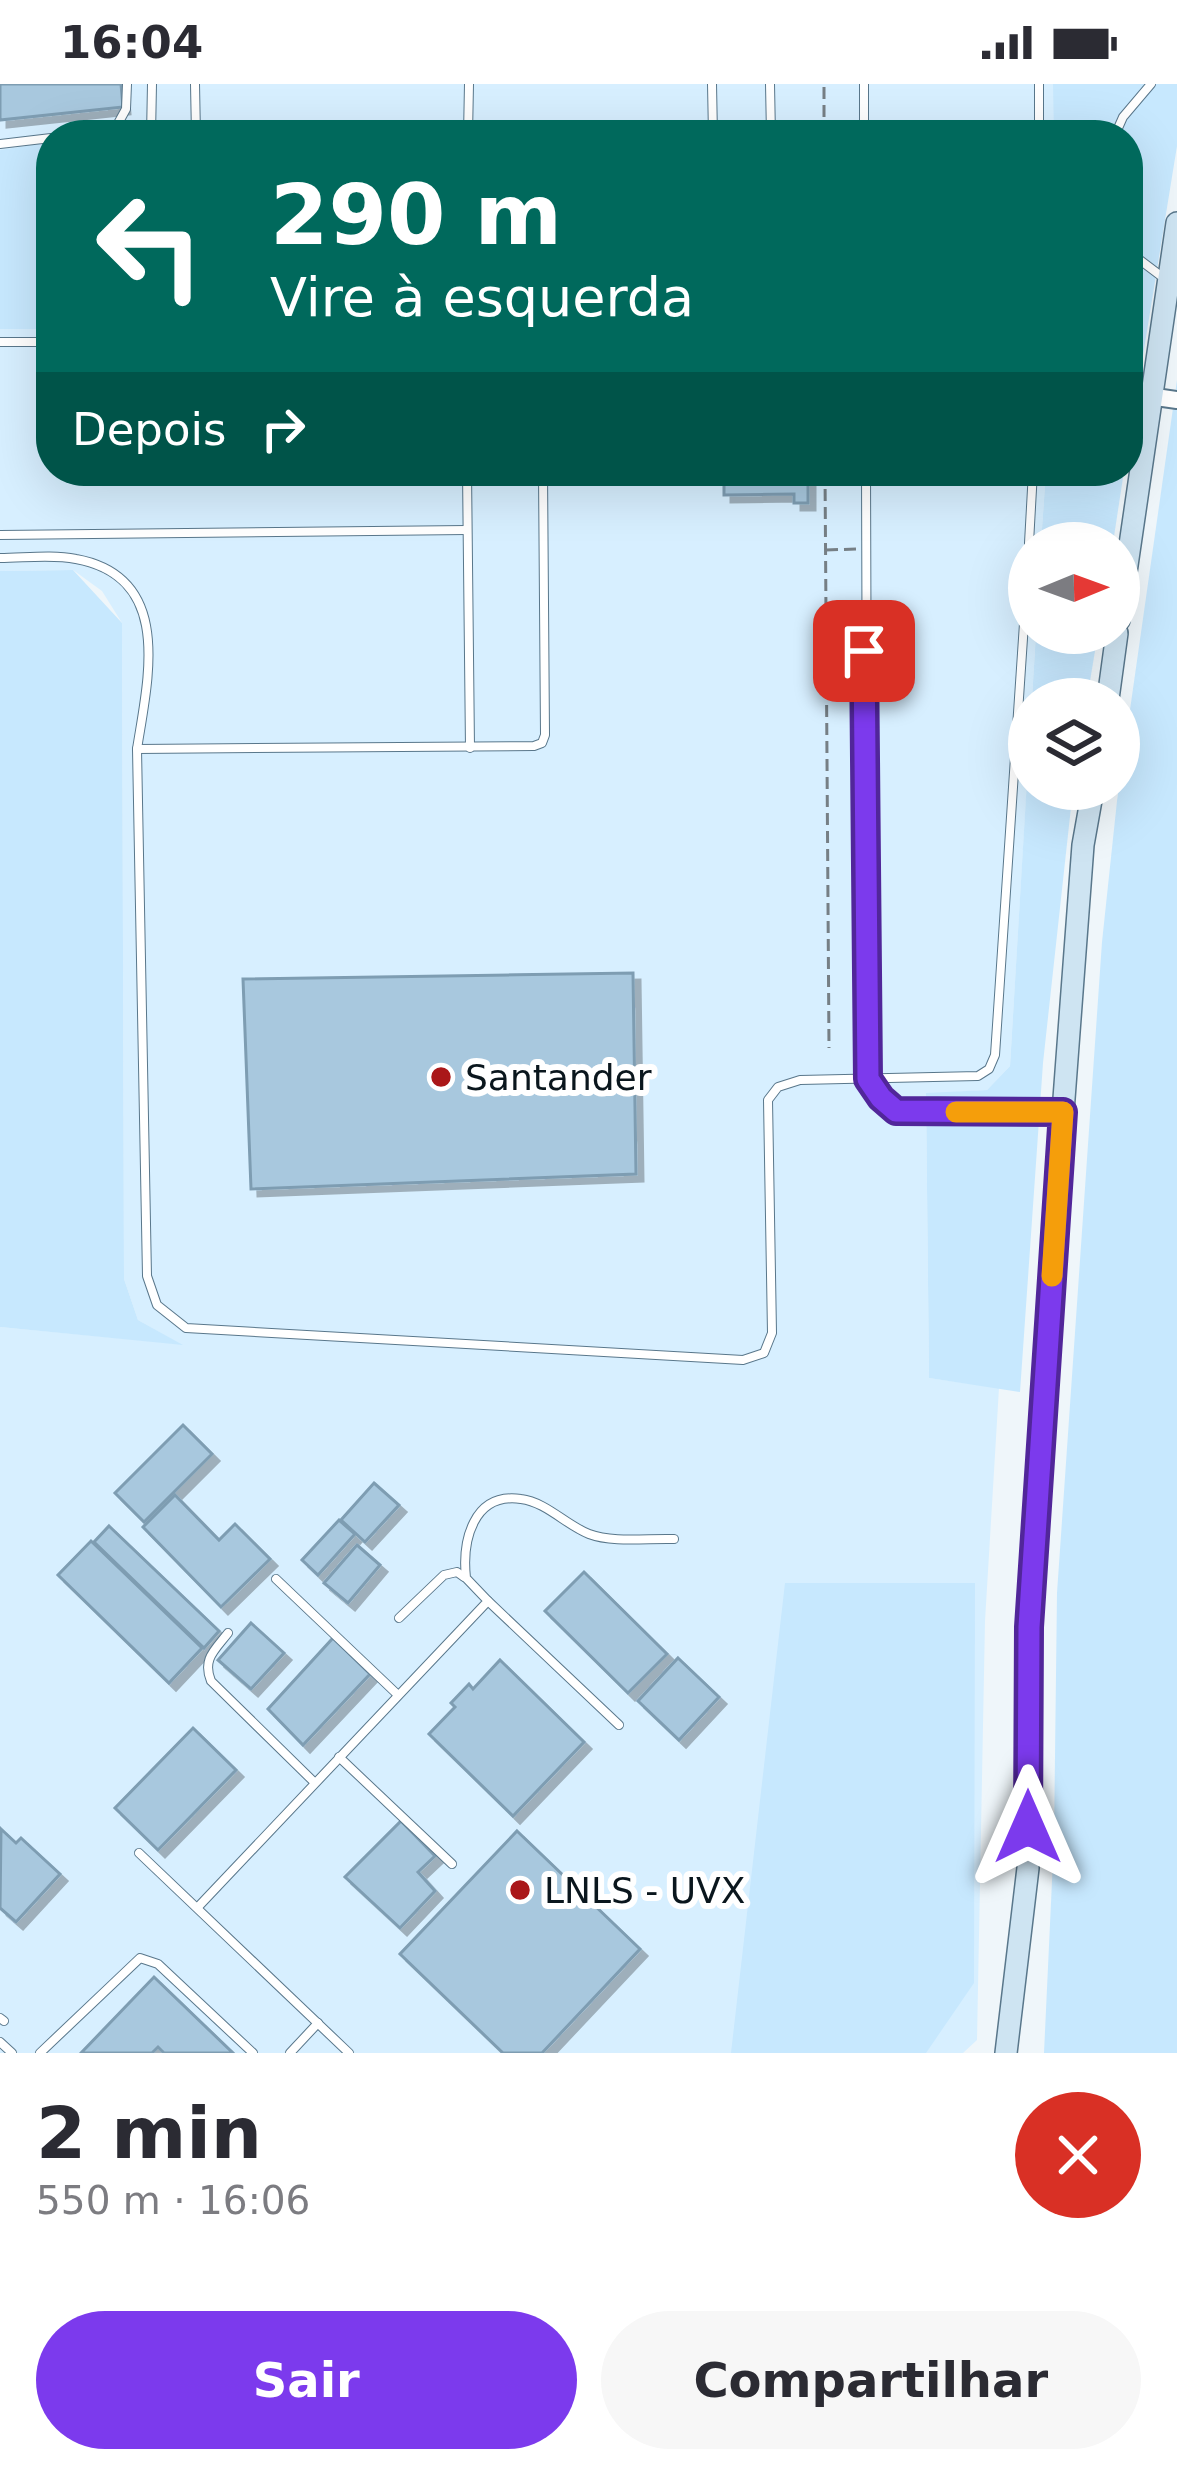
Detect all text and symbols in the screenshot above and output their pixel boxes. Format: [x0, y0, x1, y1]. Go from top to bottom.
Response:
text: 16:04 [60, 16, 203, 69]
text: 290 m [270, 166, 562, 264]
icon: left [72, 168, 228, 324]
text: Vire à esquerda [270, 266, 694, 329]
icon: right [250, 396, 316, 462]
text: Depois [72, 403, 226, 456]
north arrow [1008, 522, 1140, 654]
map controls [1008, 522, 1140, 810]
pin [813, 600, 915, 702]
icon: arrive [831, 618, 897, 684]
button: layers [1008, 678, 1140, 810]
place label: Santander [465, 1057, 652, 1098]
marker: Santander [428, 1064, 454, 1090]
position arrow [965, 1764, 1091, 1890]
place label: LNLS - UVX [544, 1870, 745, 1911]
marker: LNLS - UVX [507, 1877, 533, 1903]
text: 2 min [36, 2091, 262, 2175]
button: close [1015, 2092, 1141, 2218]
text: 550 m · 16:06 [36, 2178, 310, 2223]
button: Sair [36, 2311, 577, 2449]
button: Compartilhar [601, 2311, 1141, 2449]

